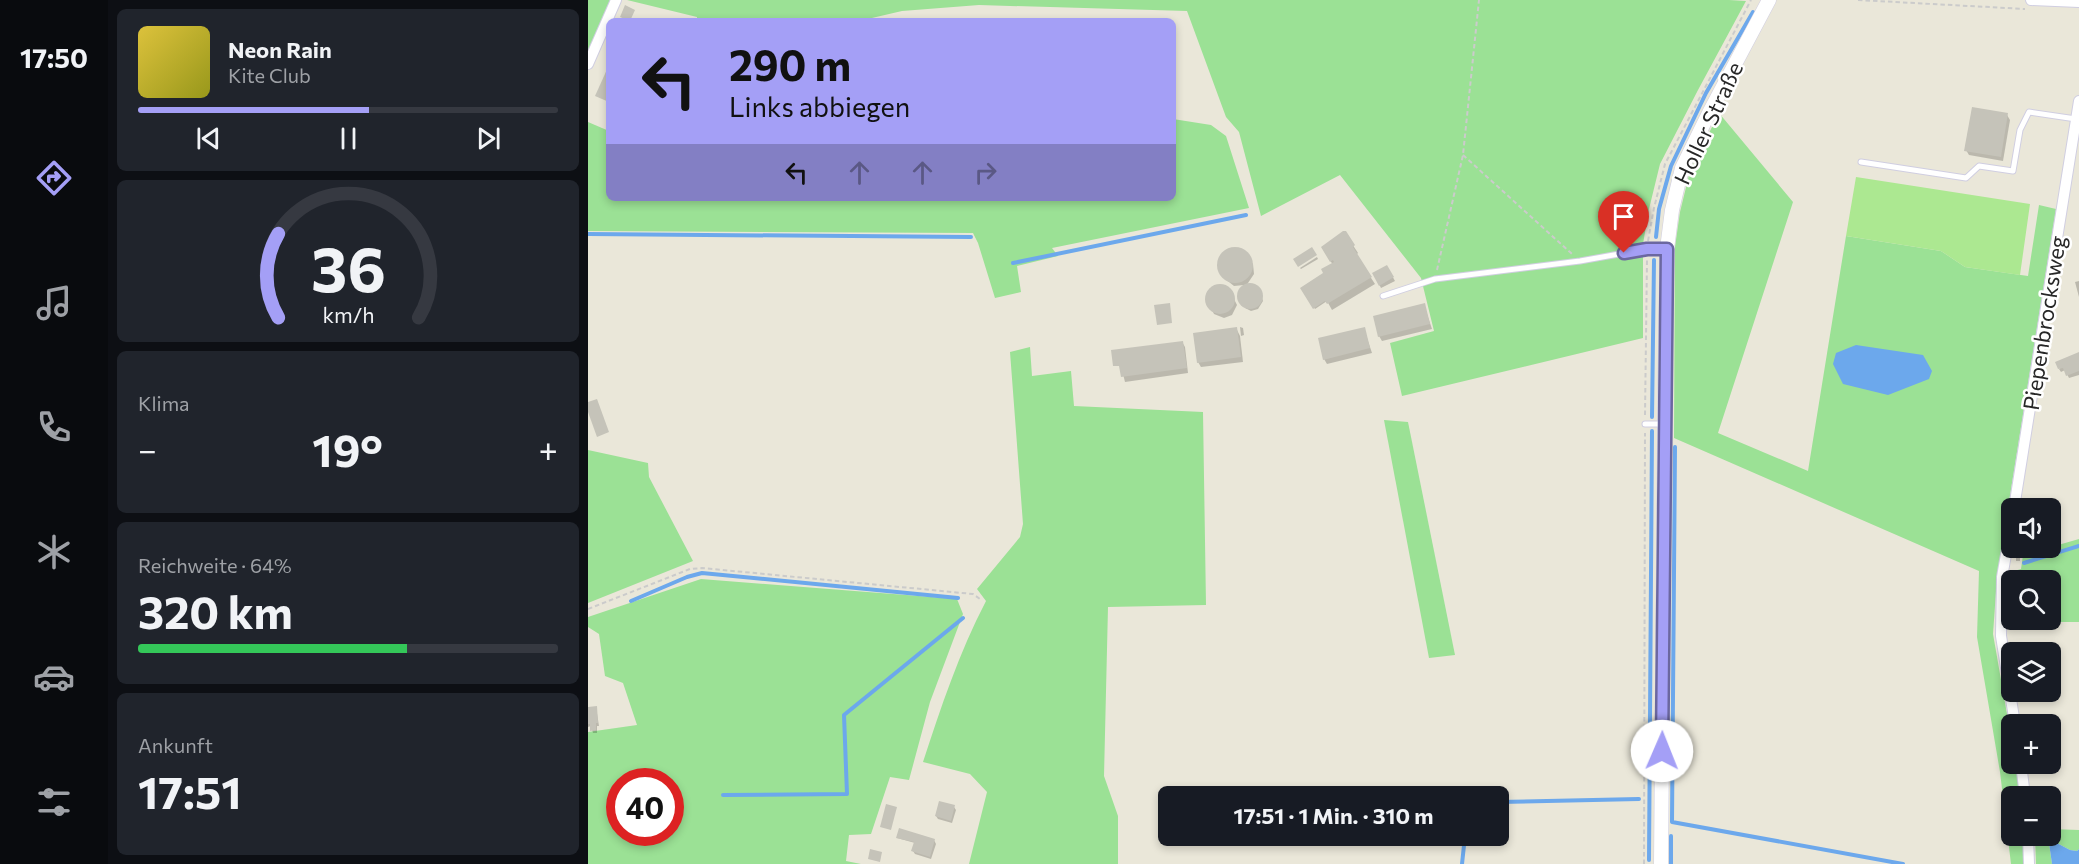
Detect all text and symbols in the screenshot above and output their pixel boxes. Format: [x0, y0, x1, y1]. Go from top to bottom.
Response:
text: Neon Rain [228, 36, 332, 63]
text: 290 m [729, 38, 851, 90]
text: 17:50 [20, 41, 88, 74]
icon: left [630, 42, 708, 120]
street label: Holler Straße [1668, 57, 1748, 189]
text: Kite Club [228, 63, 311, 87]
text: Links abbiegen [729, 90, 910, 123]
icon: previous [192, 122, 225, 155]
icon: pause [332, 122, 365, 155]
icon: next [472, 122, 505, 155]
icon: left [780, 156, 813, 189]
icon: ahead [843, 156, 876, 189]
icon: ahead [906, 156, 939, 189]
icon: right [969, 156, 1002, 189]
icon: directions [33, 157, 75, 199]
pin [1598, 191, 1649, 253]
icon: arrive [1607, 200, 1640, 233]
text: 36 [311, 229, 385, 305]
street label: Piepenbrocksweg [2017, 234, 2071, 412]
icon: music [33, 282, 75, 324]
text: km/h [322, 301, 374, 327]
text: Klima [138, 391, 190, 415]
icon: phone [33, 406, 75, 448]
text: 19° [312, 421, 383, 476]
text: − [138, 428, 157, 469]
text: + [539, 428, 558, 469]
map controls [2001, 498, 2061, 846]
button: sound [2001, 498, 2061, 558]
icon: climate [33, 531, 75, 573]
text: Reichweite · 64% [138, 553, 292, 577]
button: search [2001, 570, 2061, 630]
text: 320 km [138, 583, 293, 638]
button: layers [2001, 642, 2061, 702]
icon: car [33, 656, 75, 698]
button: + [2001, 714, 2061, 774]
position arrow [1630, 719, 1694, 783]
text: Ankunft [138, 733, 213, 757]
text: 17:51 [138, 763, 242, 818]
speed limit sign: 40 [606, 768, 684, 846]
icon: filters [33, 781, 75, 823]
button: − [2001, 786, 2061, 846]
text: 17:51 · 1 Min. · 310 m [1234, 802, 1433, 829]

